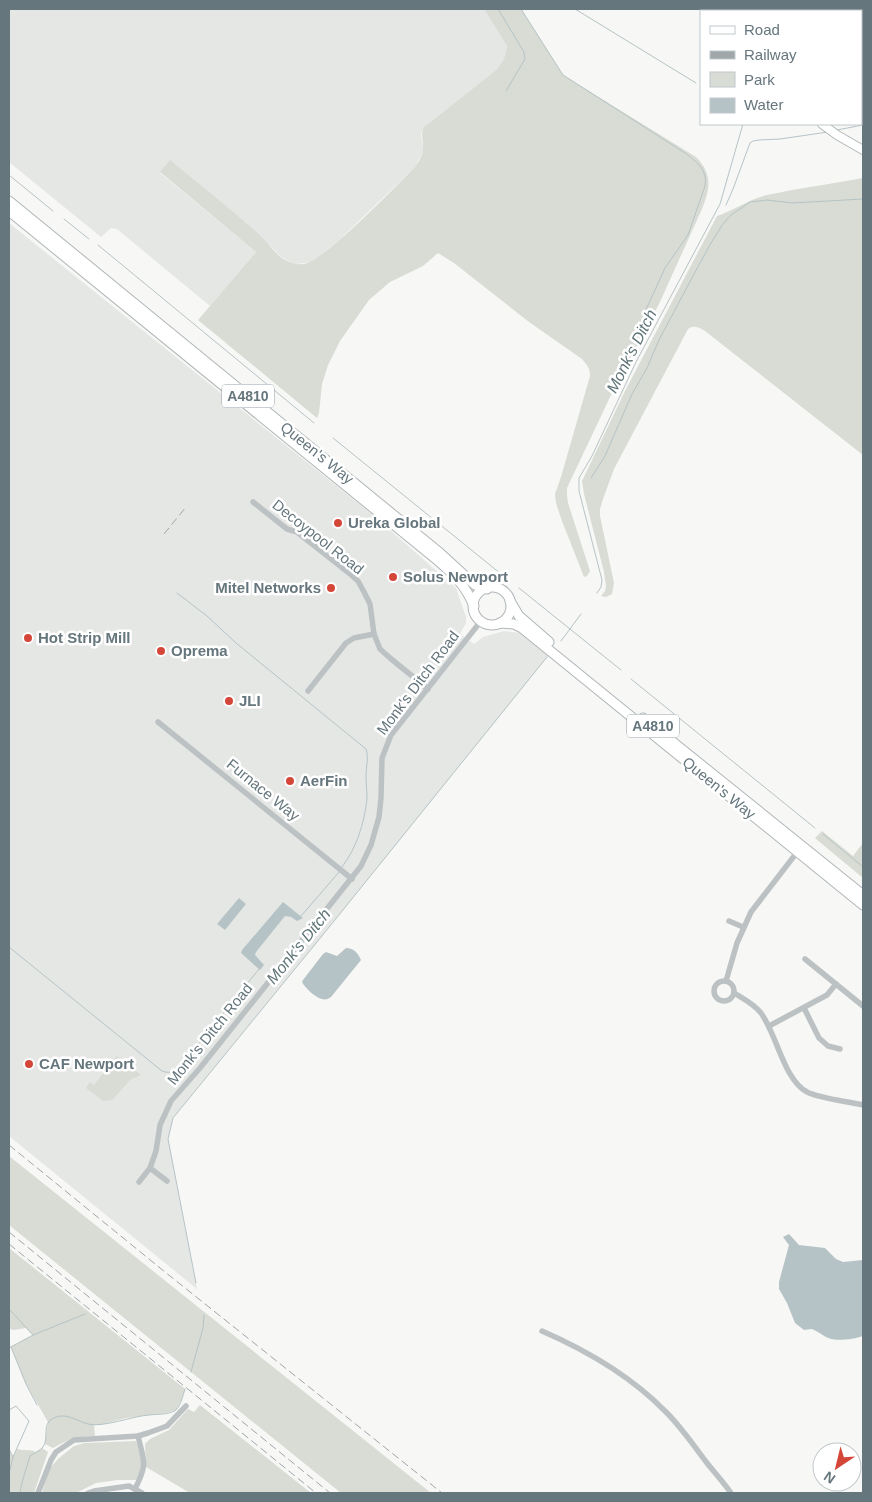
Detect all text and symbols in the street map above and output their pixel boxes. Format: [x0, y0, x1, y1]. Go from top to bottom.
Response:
legend [700, 10, 862, 125]
text: Road [744, 21, 780, 38]
text: Railway [744, 46, 797, 63]
text: Park [744, 71, 775, 88]
text: Water [744, 96, 783, 113]
water label: Monk's Ditch [603, 307, 660, 396]
road number: A4810 [222, 384, 274, 408]
street label: Queen's Way [277, 418, 358, 488]
street label: Decoypool Road [269, 496, 367, 577]
place label: Ureka Global [348, 514, 441, 531]
marker: Ureka Global [332, 517, 344, 529]
place label: Solus Newport [403, 568, 508, 585]
marker: Solus Newport [387, 571, 399, 583]
place label: Mitel Networks [215, 579, 321, 596]
marker: Mitel Networks [325, 582, 337, 594]
street label: Monk's Ditch Road [373, 628, 462, 738]
place label: Hot Strip Mill [38, 629, 131, 646]
marker: Hot Strip Mill [22, 632, 34, 644]
place label: Oprema [171, 642, 228, 659]
marker: Oprema [155, 645, 167, 657]
place label: JLI [239, 692, 261, 709]
marker: JLI [223, 695, 235, 707]
road number: A4810 [627, 714, 679, 738]
street label: Queen's Way [679, 753, 760, 823]
street label: Furnace Way [224, 755, 303, 824]
place label: AerFin [300, 772, 348, 789]
marker: AerFin [284, 775, 296, 787]
water label: Monk's Ditch [263, 905, 334, 987]
street label: Monk's Ditch Road [164, 980, 256, 1088]
place label: CAF Newport [39, 1055, 134, 1072]
marker: CAF Newport [23, 1058, 35, 1070]
north arrow [812, 1442, 862, 1492]
text: N [821, 1468, 838, 1487]

